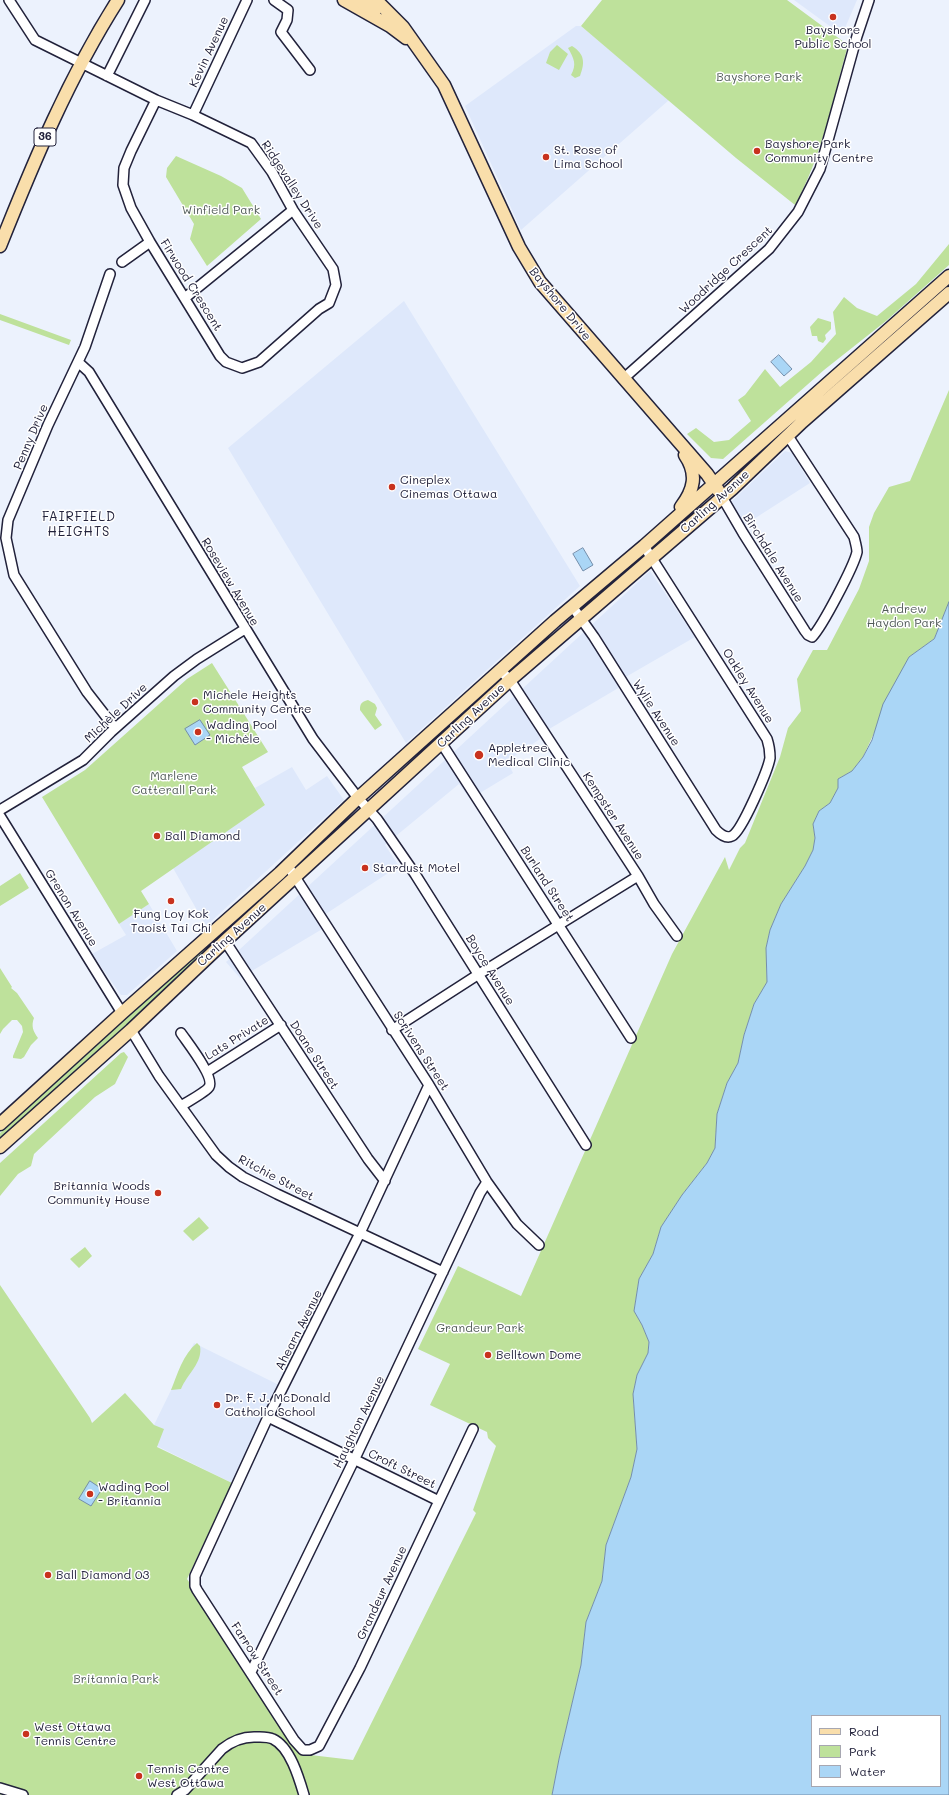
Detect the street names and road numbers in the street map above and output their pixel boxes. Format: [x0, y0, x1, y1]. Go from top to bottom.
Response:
street label: Kevin Avenue [186, 14, 232, 90]
road number: 36 [34, 128, 56, 146]
street label: Ridgevalley Drive [258, 138, 326, 232]
street label: Woodridge Crescent [676, 223, 776, 317]
street label: Firwood Crescent [157, 236, 225, 334]
street label: Bayshore Drive [526, 265, 594, 343]
street label: Penny Drive [11, 402, 51, 472]
street label: Carling Avenue [678, 467, 752, 537]
street label: Birchdale Avenue [740, 511, 806, 605]
street label: Roseview Avenue [198, 535, 262, 629]
street label: Oakley Avenue [719, 646, 777, 726]
street label: Wylie Avenue [629, 677, 683, 749]
street label: Michèle Drive [82, 680, 150, 746]
street label: Carling Avenue [434, 681, 508, 751]
street label: Kempster Avenue [579, 769, 647, 863]
street label: Burland Street [517, 844, 577, 924]
street label: Grenon Avenue [42, 867, 100, 949]
street label: Carling Avenue [195, 900, 269, 970]
street label: Boyce Avenue [463, 932, 517, 1008]
street label: Scrivens Street [390, 1009, 452, 1093]
street label: Lats Private [203, 1013, 271, 1063]
street label: Doane Street [286, 1018, 342, 1092]
street label: Ritchie Street [236, 1152, 316, 1204]
street label: Ahearn Avenue [273, 1288, 325, 1372]
street label: Haughton Avenue [330, 1374, 388, 1470]
street label: Croft Street [366, 1446, 438, 1492]
street label: Grandeur Avenue [354, 1544, 410, 1642]
street label: Farrow Street [228, 1620, 286, 1698]

